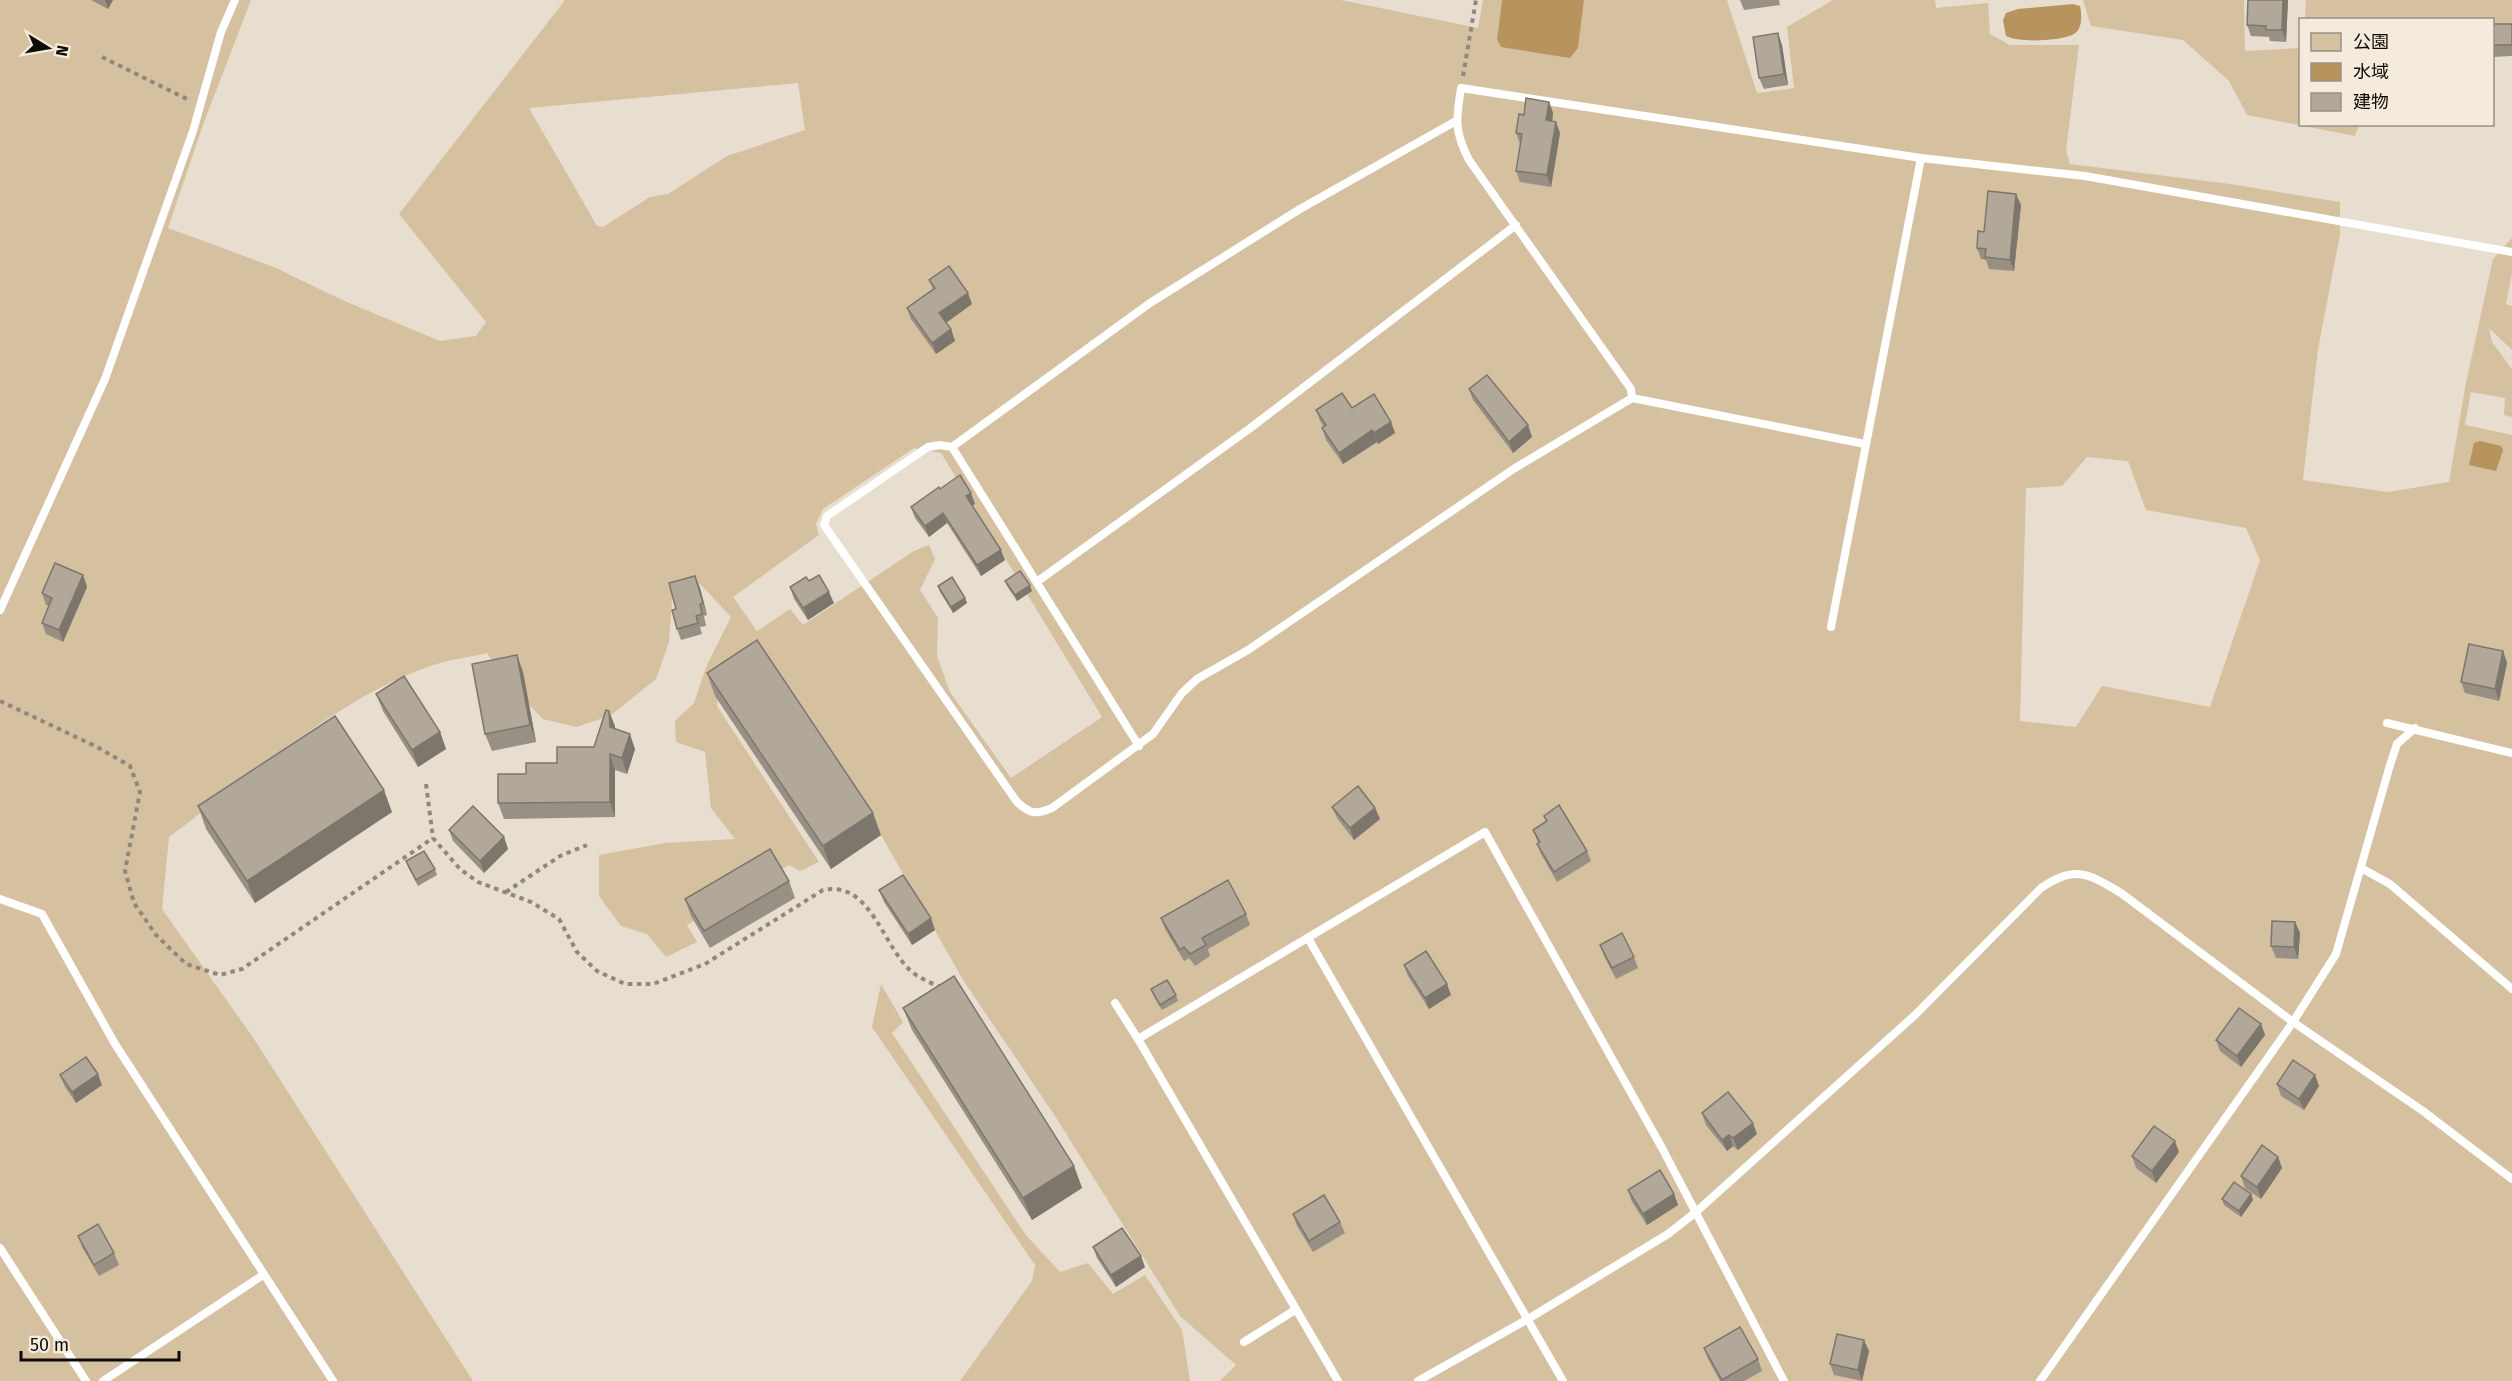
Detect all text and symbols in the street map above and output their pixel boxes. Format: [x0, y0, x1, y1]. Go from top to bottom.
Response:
north arrow [18, 18, 78, 78]
legend [2299, 18, 2494, 126]
text: 公園 [2353, 31, 2389, 53]
text: N [52, 44, 73, 58]
text: 水域 [2353, 61, 2389, 83]
text: 建物 [2353, 91, 2389, 113]
scale bar [21, 1324, 178, 1362]
text: 50 m [30, 1334, 69, 1356]

